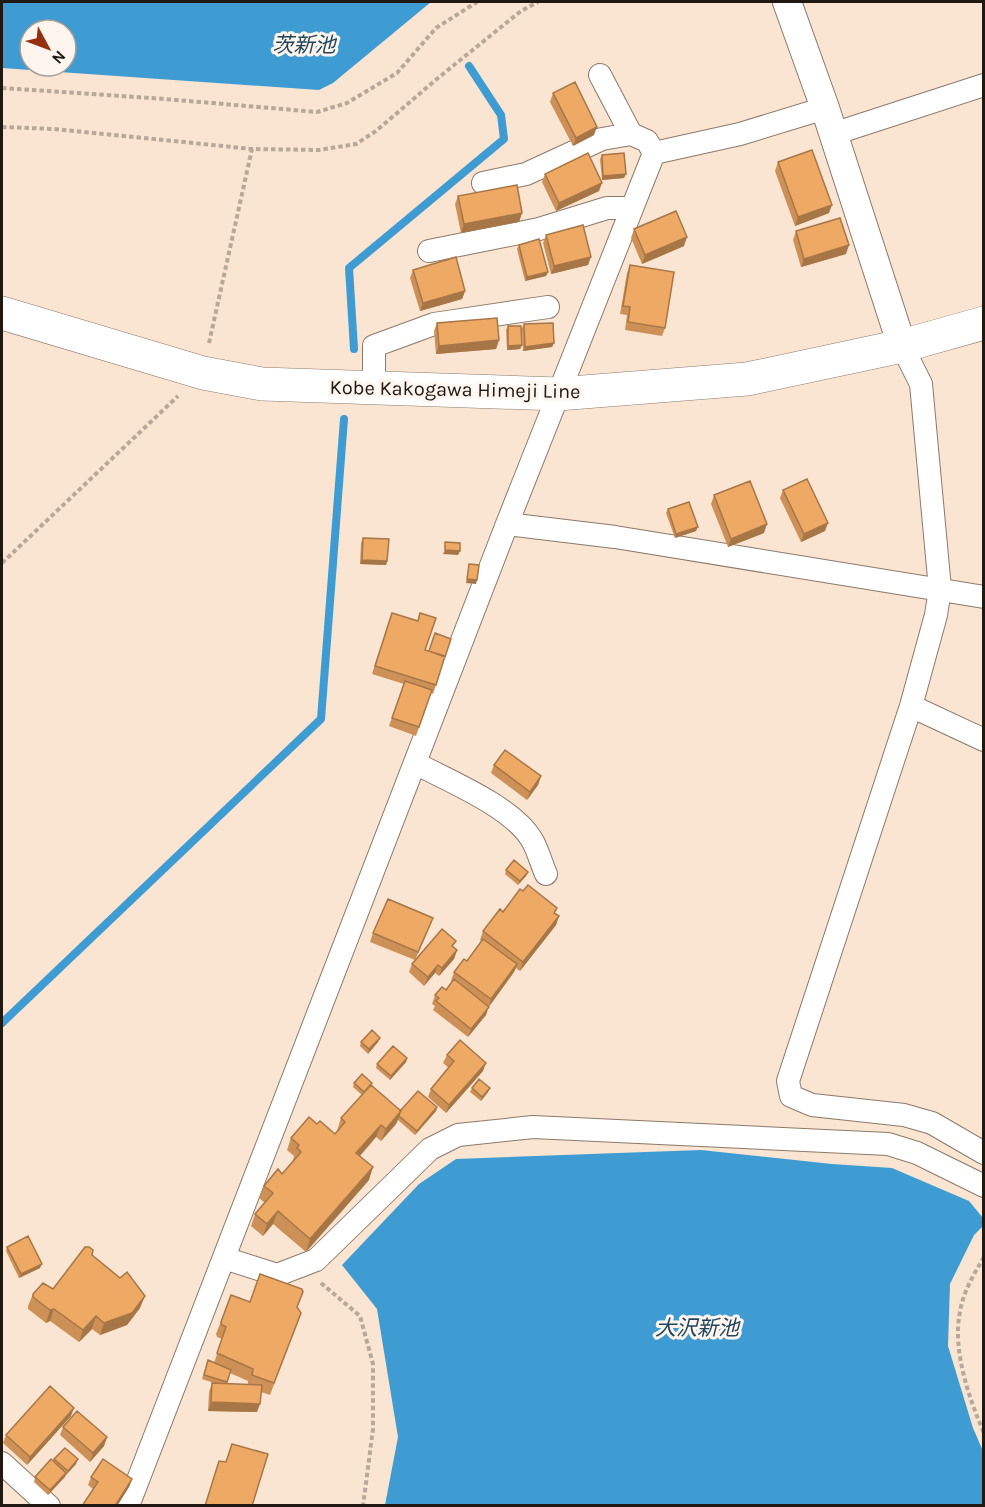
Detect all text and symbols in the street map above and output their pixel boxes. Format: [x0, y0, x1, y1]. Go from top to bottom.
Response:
north arrow [18, 18, 78, 78]
water label: 茨新池 [273, 33, 337, 57]
text: N [48, 47, 70, 68]
street label: Kobe Kakogawa Himeji Line [329, 376, 581, 403]
water label: 大沢新池 [655, 1316, 741, 1340]

